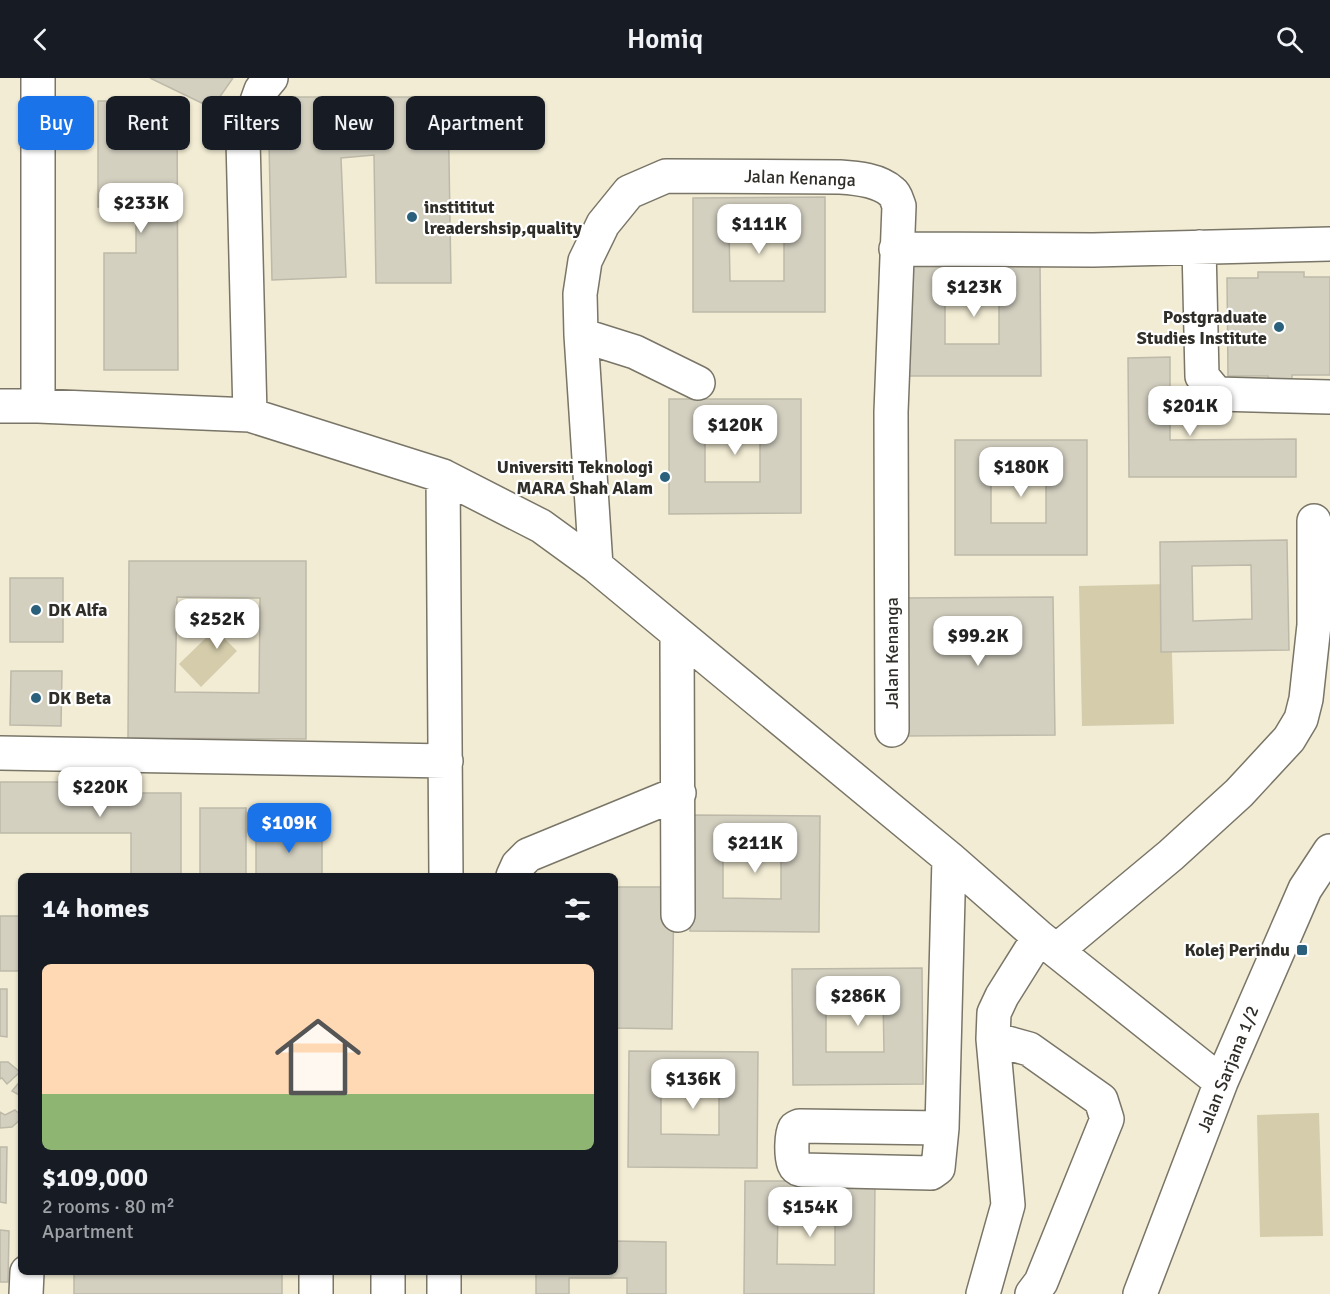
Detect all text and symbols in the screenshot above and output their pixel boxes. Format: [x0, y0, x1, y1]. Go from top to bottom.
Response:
icon: back [24, 23, 57, 56]
text: Homiq [627, 23, 703, 56]
icon: search [1273, 23, 1306, 56]
chip: Buy [18, 96, 94, 150]
chip: Rent [106, 96, 190, 150]
chip: Filters [202, 96, 301, 150]
chip: New [313, 96, 394, 150]
chip: Apartment [406, 96, 545, 150]
street label: Jalan Kenanga [744, 165, 856, 191]
pin: $233K [99, 183, 183, 234]
text: $233K [113, 190, 169, 215]
place label: instititut lreadershsip,quality [424, 196, 582, 239]
pin: $111K [717, 204, 801, 255]
marker: instititut lreadershsip,quality [405, 210, 419, 224]
text: $111K [731, 211, 787, 236]
pin: $123K [932, 267, 1016, 318]
text: $123K [946, 274, 1002, 299]
place label: Postgraduate Studies Institute [1137, 306, 1267, 349]
marker: Postgraduate Studies Institute [1272, 320, 1286, 334]
pin: $201K [1148, 386, 1232, 437]
text: $201K [1162, 393, 1218, 418]
pin: $120K [693, 405, 777, 456]
text: $120K [707, 412, 763, 437]
pin: $180K [979, 447, 1063, 498]
text: $180K [993, 454, 1049, 479]
place label: Universiti Teknologi MARA Shah Alam [497, 456, 653, 499]
marker: Universiti Teknologi MARA Shah Alam [658, 470, 672, 484]
street label: Jalan Kenanga [881, 597, 903, 709]
place label: DK Alfa [48, 599, 108, 621]
pin: $252K [175, 599, 259, 650]
marker: DK Alfa [29, 603, 43, 617]
text: $252K [189, 606, 245, 631]
pin: $99.2K [929, 616, 1027, 667]
text: $99.2K [947, 623, 1009, 648]
place label: DK Beta [48, 687, 111, 709]
marker: DK Beta [29, 691, 43, 705]
pin: $220K [58, 767, 142, 818]
text: $220K [72, 774, 128, 799]
pin: $109K [247, 803, 331, 854]
text: $109K [261, 810, 317, 835]
pin: $211K [713, 823, 797, 874]
text: $211K [727, 830, 783, 855]
text: 14 homes [42, 893, 149, 925]
icon: filters [561, 893, 594, 926]
place label: Kolej Perindu [1184, 939, 1290, 961]
marker: Kolej Perindu [1295, 943, 1309, 957]
pin: $286K [816, 976, 900, 1027]
text: $286K [830, 983, 886, 1008]
street label: Jalan Sarjana 1/2 [1193, 1002, 1263, 1136]
icon: home [264, 1003, 372, 1111]
pin: $136K [651, 1059, 735, 1110]
text: $136K [665, 1066, 721, 1091]
text: $109,000 [42, 1162, 148, 1194]
pin: $154K [768, 1187, 852, 1238]
text: 2 rooms · 80 m² [42, 1194, 175, 1219]
text: $154K [782, 1194, 838, 1219]
text: Apartment [42, 1219, 134, 1244]

